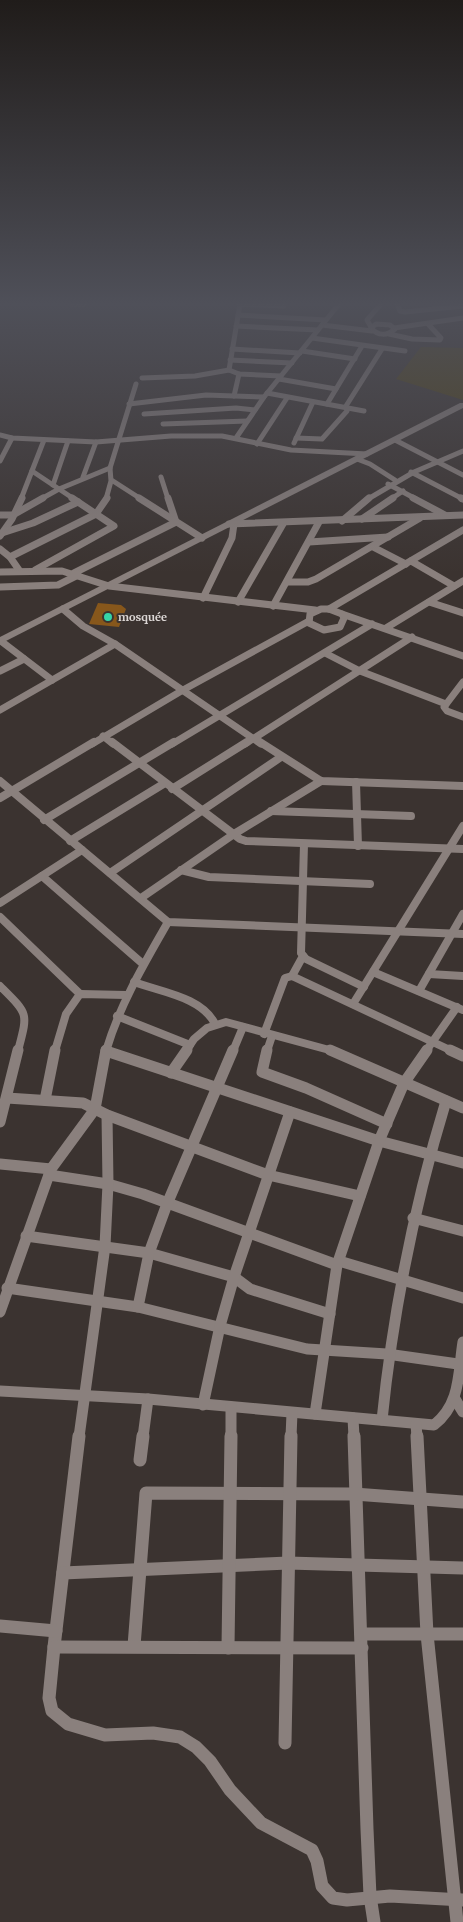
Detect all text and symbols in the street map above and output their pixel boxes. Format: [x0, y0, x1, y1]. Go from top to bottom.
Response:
place label: mosquée [118, 610, 167, 624]
marker: mosquée [102, 611, 114, 623]

